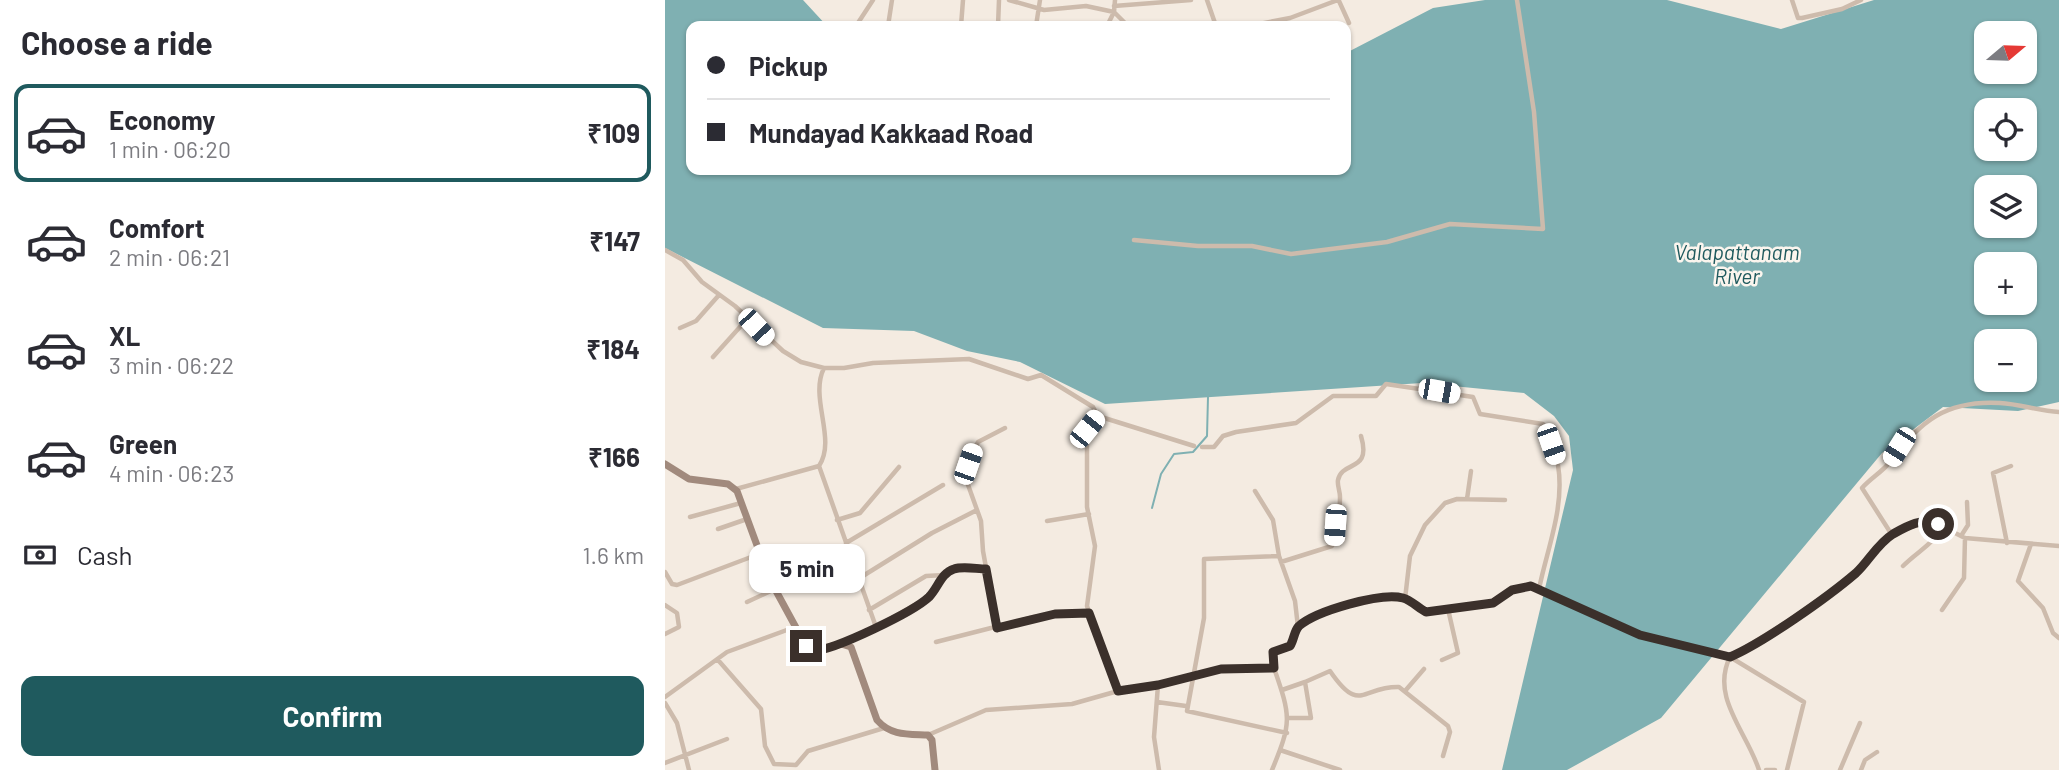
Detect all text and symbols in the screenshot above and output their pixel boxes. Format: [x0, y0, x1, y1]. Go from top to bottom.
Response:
north arrow [1974, 21, 2037, 84]
map controls [1974, 21, 2037, 392]
text: Choose a ride [21, 23, 213, 61]
text: Pickup [749, 50, 828, 81]
button: locate [1974, 98, 2037, 161]
icon: car [25, 102, 88, 165]
text: Economy [109, 104, 215, 135]
text: ₹109 [587, 117, 640, 148]
text: Mundayad Kakkaad Road [749, 117, 1033, 148]
text: 1 min · 06:20 [109, 135, 231, 163]
button: layers [1974, 175, 2037, 238]
icon: car [25, 210, 88, 273]
text: Comfort [109, 212, 205, 243]
text: ₹147 [589, 225, 640, 256]
water label: Valapattanam River [1674, 239, 1800, 288]
text: 2 min · 06:21 [109, 243, 230, 271]
button: + [1974, 252, 2037, 315]
car [734, 304, 779, 350]
icon: car [25, 318, 88, 381]
text: XL [109, 320, 140, 351]
button: − [1974, 329, 2037, 392]
text: ₹184 [586, 333, 640, 364]
text: 3 min · 06:22 [109, 351, 234, 379]
car [1417, 377, 1462, 405]
car [1066, 406, 1109, 452]
car [1535, 421, 1568, 467]
car [1879, 424, 1920, 470]
icon: car [25, 426, 88, 489]
text: Green [109, 428, 177, 459]
text: ₹166 [588, 441, 640, 472]
car [952, 441, 985, 487]
text: 4 min · 06:23 [109, 459, 234, 487]
car [1324, 503, 1347, 547]
route start [1922, 508, 1954, 540]
icon: cash [21, 536, 59, 574]
text: Cash [77, 539, 132, 570]
text: 1.6 km [583, 541, 644, 569]
callout: 5 min [748, 544, 864, 594]
text: 5 min [780, 554, 834, 582]
route end [790, 630, 822, 662]
button: Confirm [21, 676, 644, 756]

